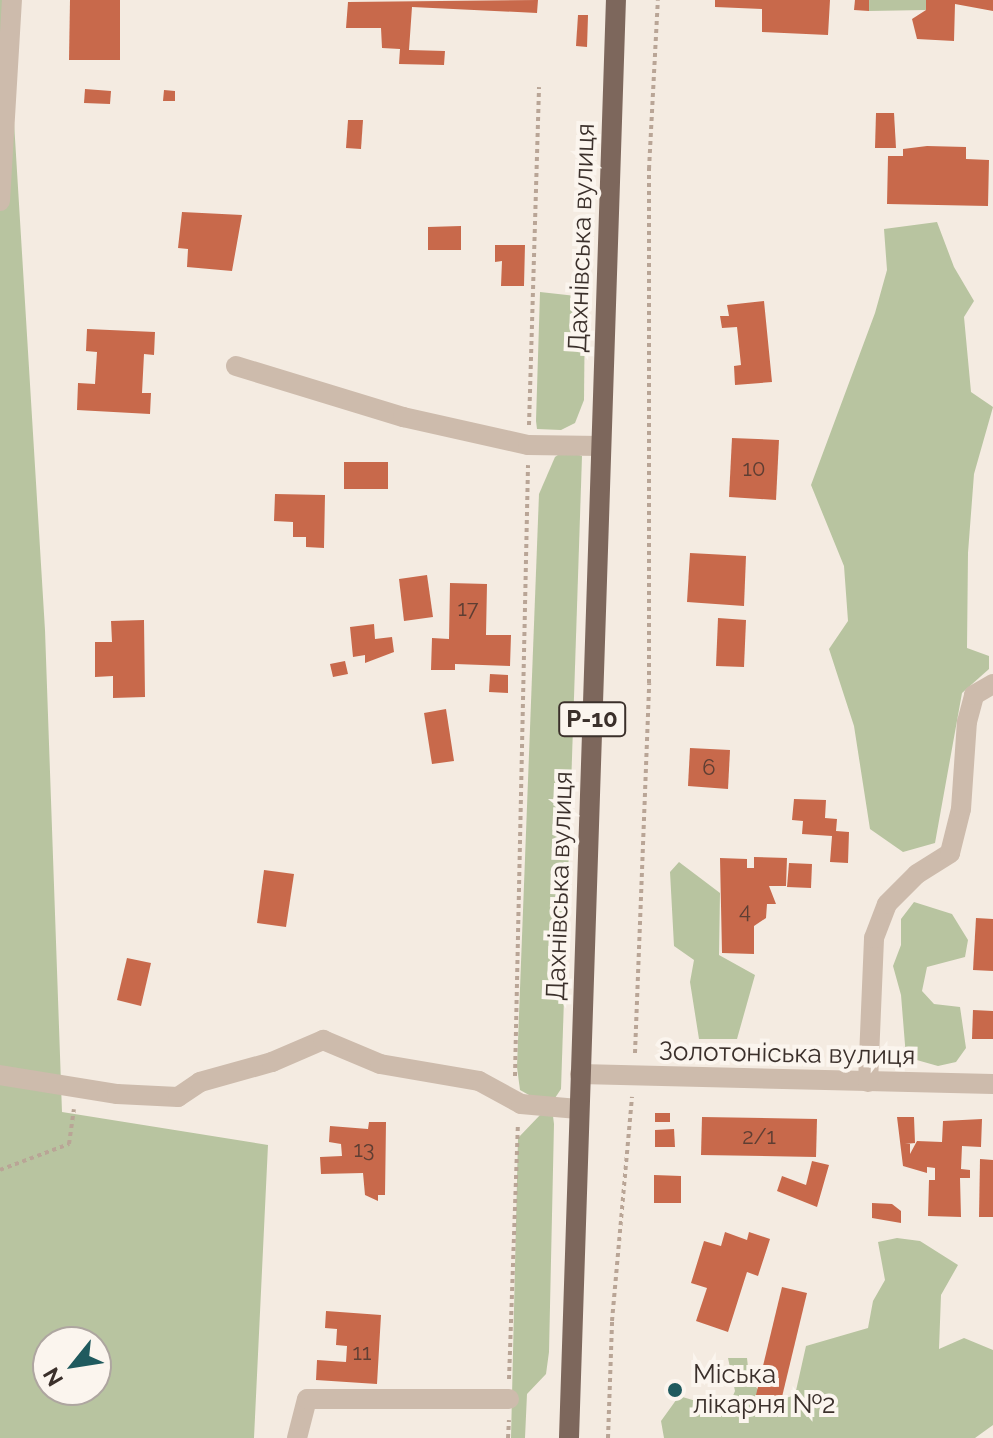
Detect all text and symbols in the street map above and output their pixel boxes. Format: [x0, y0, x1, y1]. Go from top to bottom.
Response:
street label: Дахнівська вулиця [562, 123, 602, 353]
house number: 10 [743, 456, 765, 482]
house number: 17 [457, 596, 479, 622]
road number: Р-10 [558, 699, 626, 739]
house number: 6 [702, 755, 716, 781]
street label: Дахнівська вулиця [540, 771, 580, 1001]
house number: 4 [739, 898, 751, 924]
street label: Золотоніська вулиця [658, 1036, 916, 1072]
house number: 2/1 [742, 1124, 776, 1150]
house number: 13 [353, 1137, 375, 1163]
north arrow [32, 1326, 112, 1406]
house number: 11 [353, 1340, 371, 1366]
place label: Міська лікарня №2 [693, 1359, 836, 1420]
text: N [37, 1363, 68, 1391]
marker: Міська лікарня №2 [664, 1379, 686, 1401]

